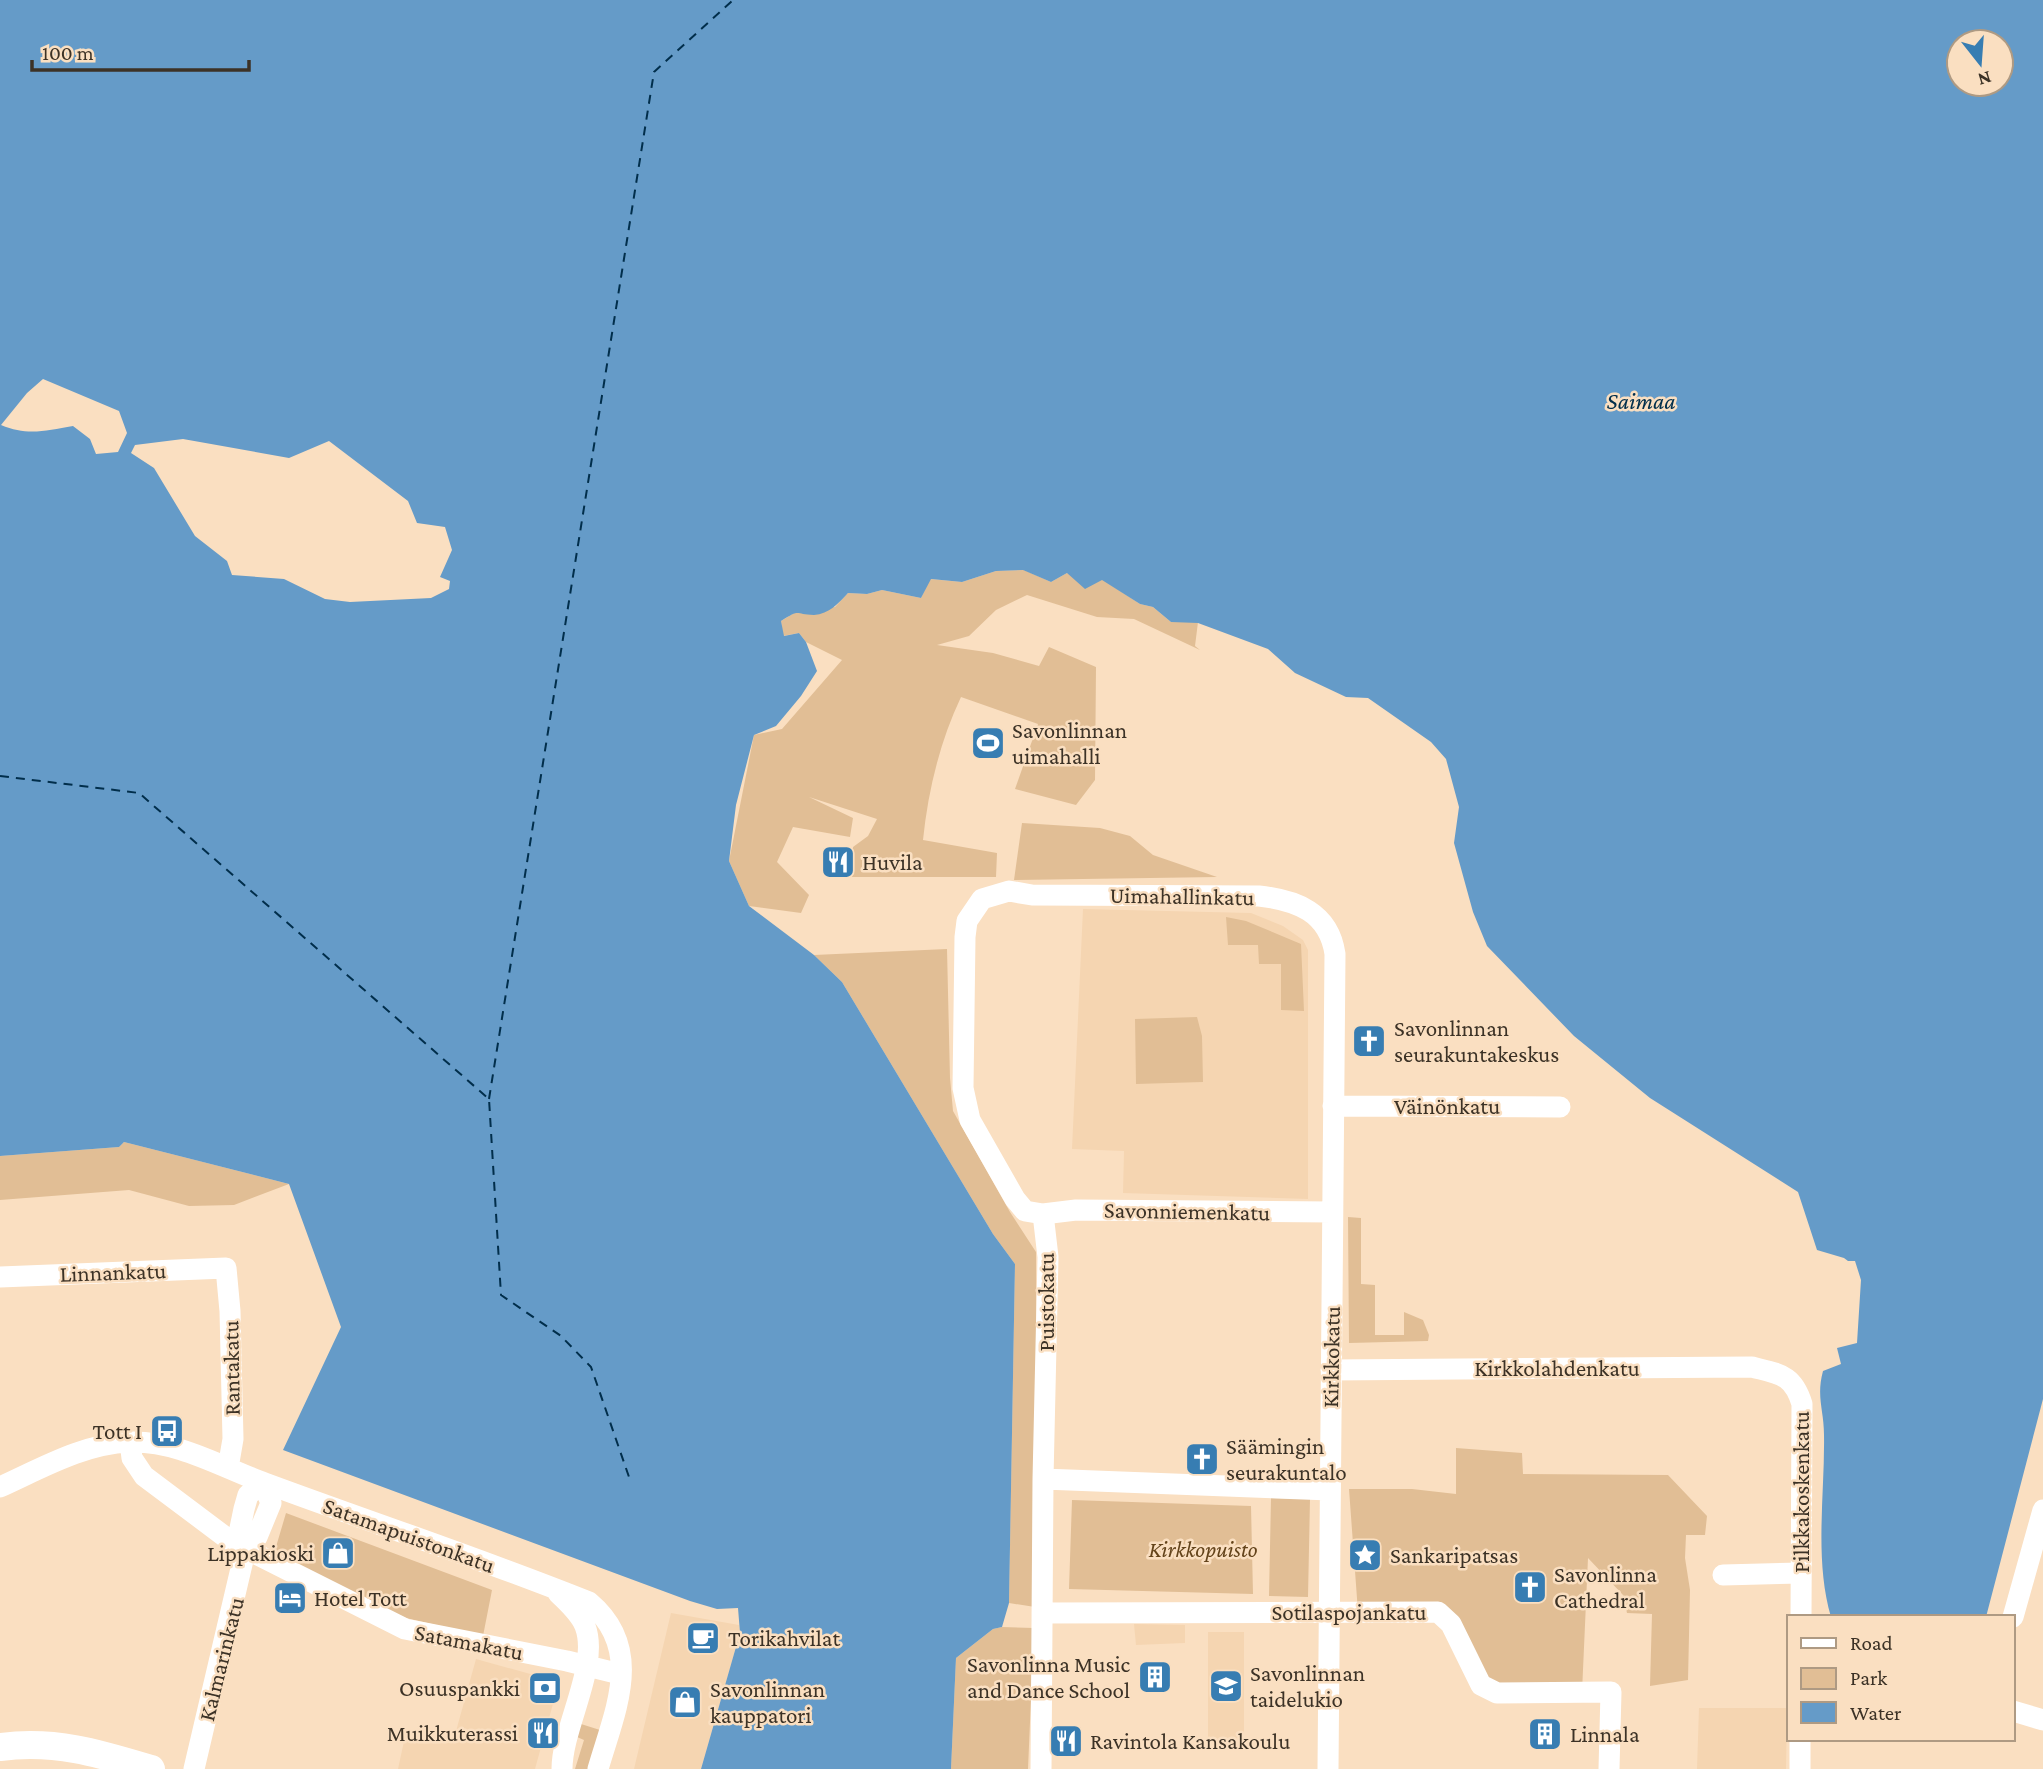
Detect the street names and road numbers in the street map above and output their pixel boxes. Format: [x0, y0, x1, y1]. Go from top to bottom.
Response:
street label: Uimahallinkatu [1109, 882, 1255, 910]
street label: Väinönkatu [1394, 1093, 1500, 1119]
street label: Savonniemenkatu [1104, 1197, 1270, 1225]
street label: Puistokatu [1033, 1253, 1059, 1352]
street label: Linnankatu [59, 1257, 167, 1287]
street label: Kirkkokatu [1317, 1306, 1345, 1408]
street label: Rantakatu [217, 1320, 245, 1416]
street label: Kirkkolahdenkatu [1474, 1355, 1640, 1381]
street label: Pilkkakoskenkatu [1788, 1411, 1814, 1573]
street label: Satamapuistonkatu [320, 1492, 498, 1578]
street label: Kalmarinkatu [193, 1594, 249, 1724]
street label: Sotilaspojankatu [1271, 1599, 1427, 1625]
street label: Satamakatu [413, 1619, 525, 1665]

